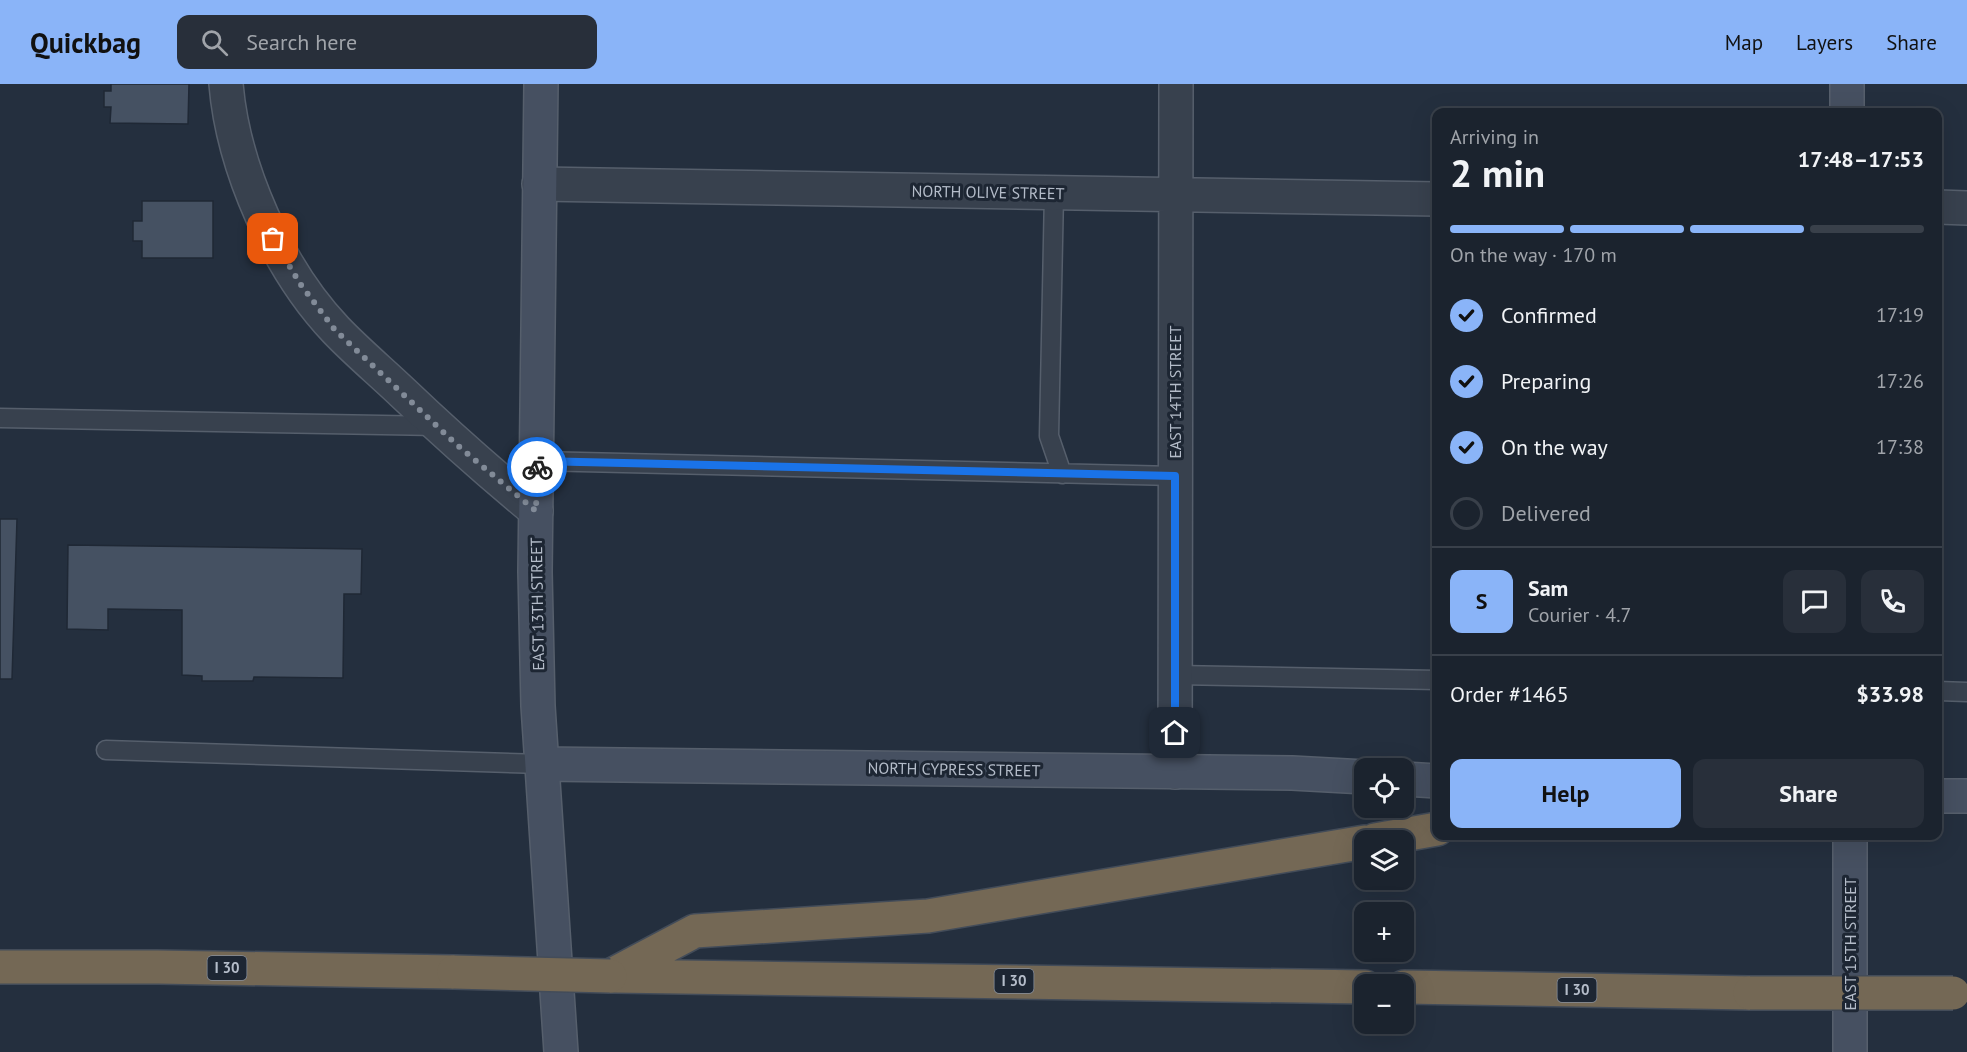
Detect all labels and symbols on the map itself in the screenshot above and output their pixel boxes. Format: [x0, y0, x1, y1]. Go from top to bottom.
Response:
street label: NORTH OLIVE STREET [911, 181, 1065, 203]
pin [247, 213, 298, 264]
street label: EAST 14TH STREET [1165, 325, 1185, 459]
courier [507, 437, 567, 497]
street label: EAST 13TH STREET [526, 537, 548, 671]
pin [1149, 707, 1200, 758]
street label: NORTH CYPRESS STREET [867, 757, 1041, 781]
street label: EAST 15TH STREET [1840, 877, 1860, 1011]
road number: I 30 [208, 956, 246, 980]
road number: I 30 [994, 969, 1034, 993]
road number: I 30 [1558, 978, 1596, 1002]

